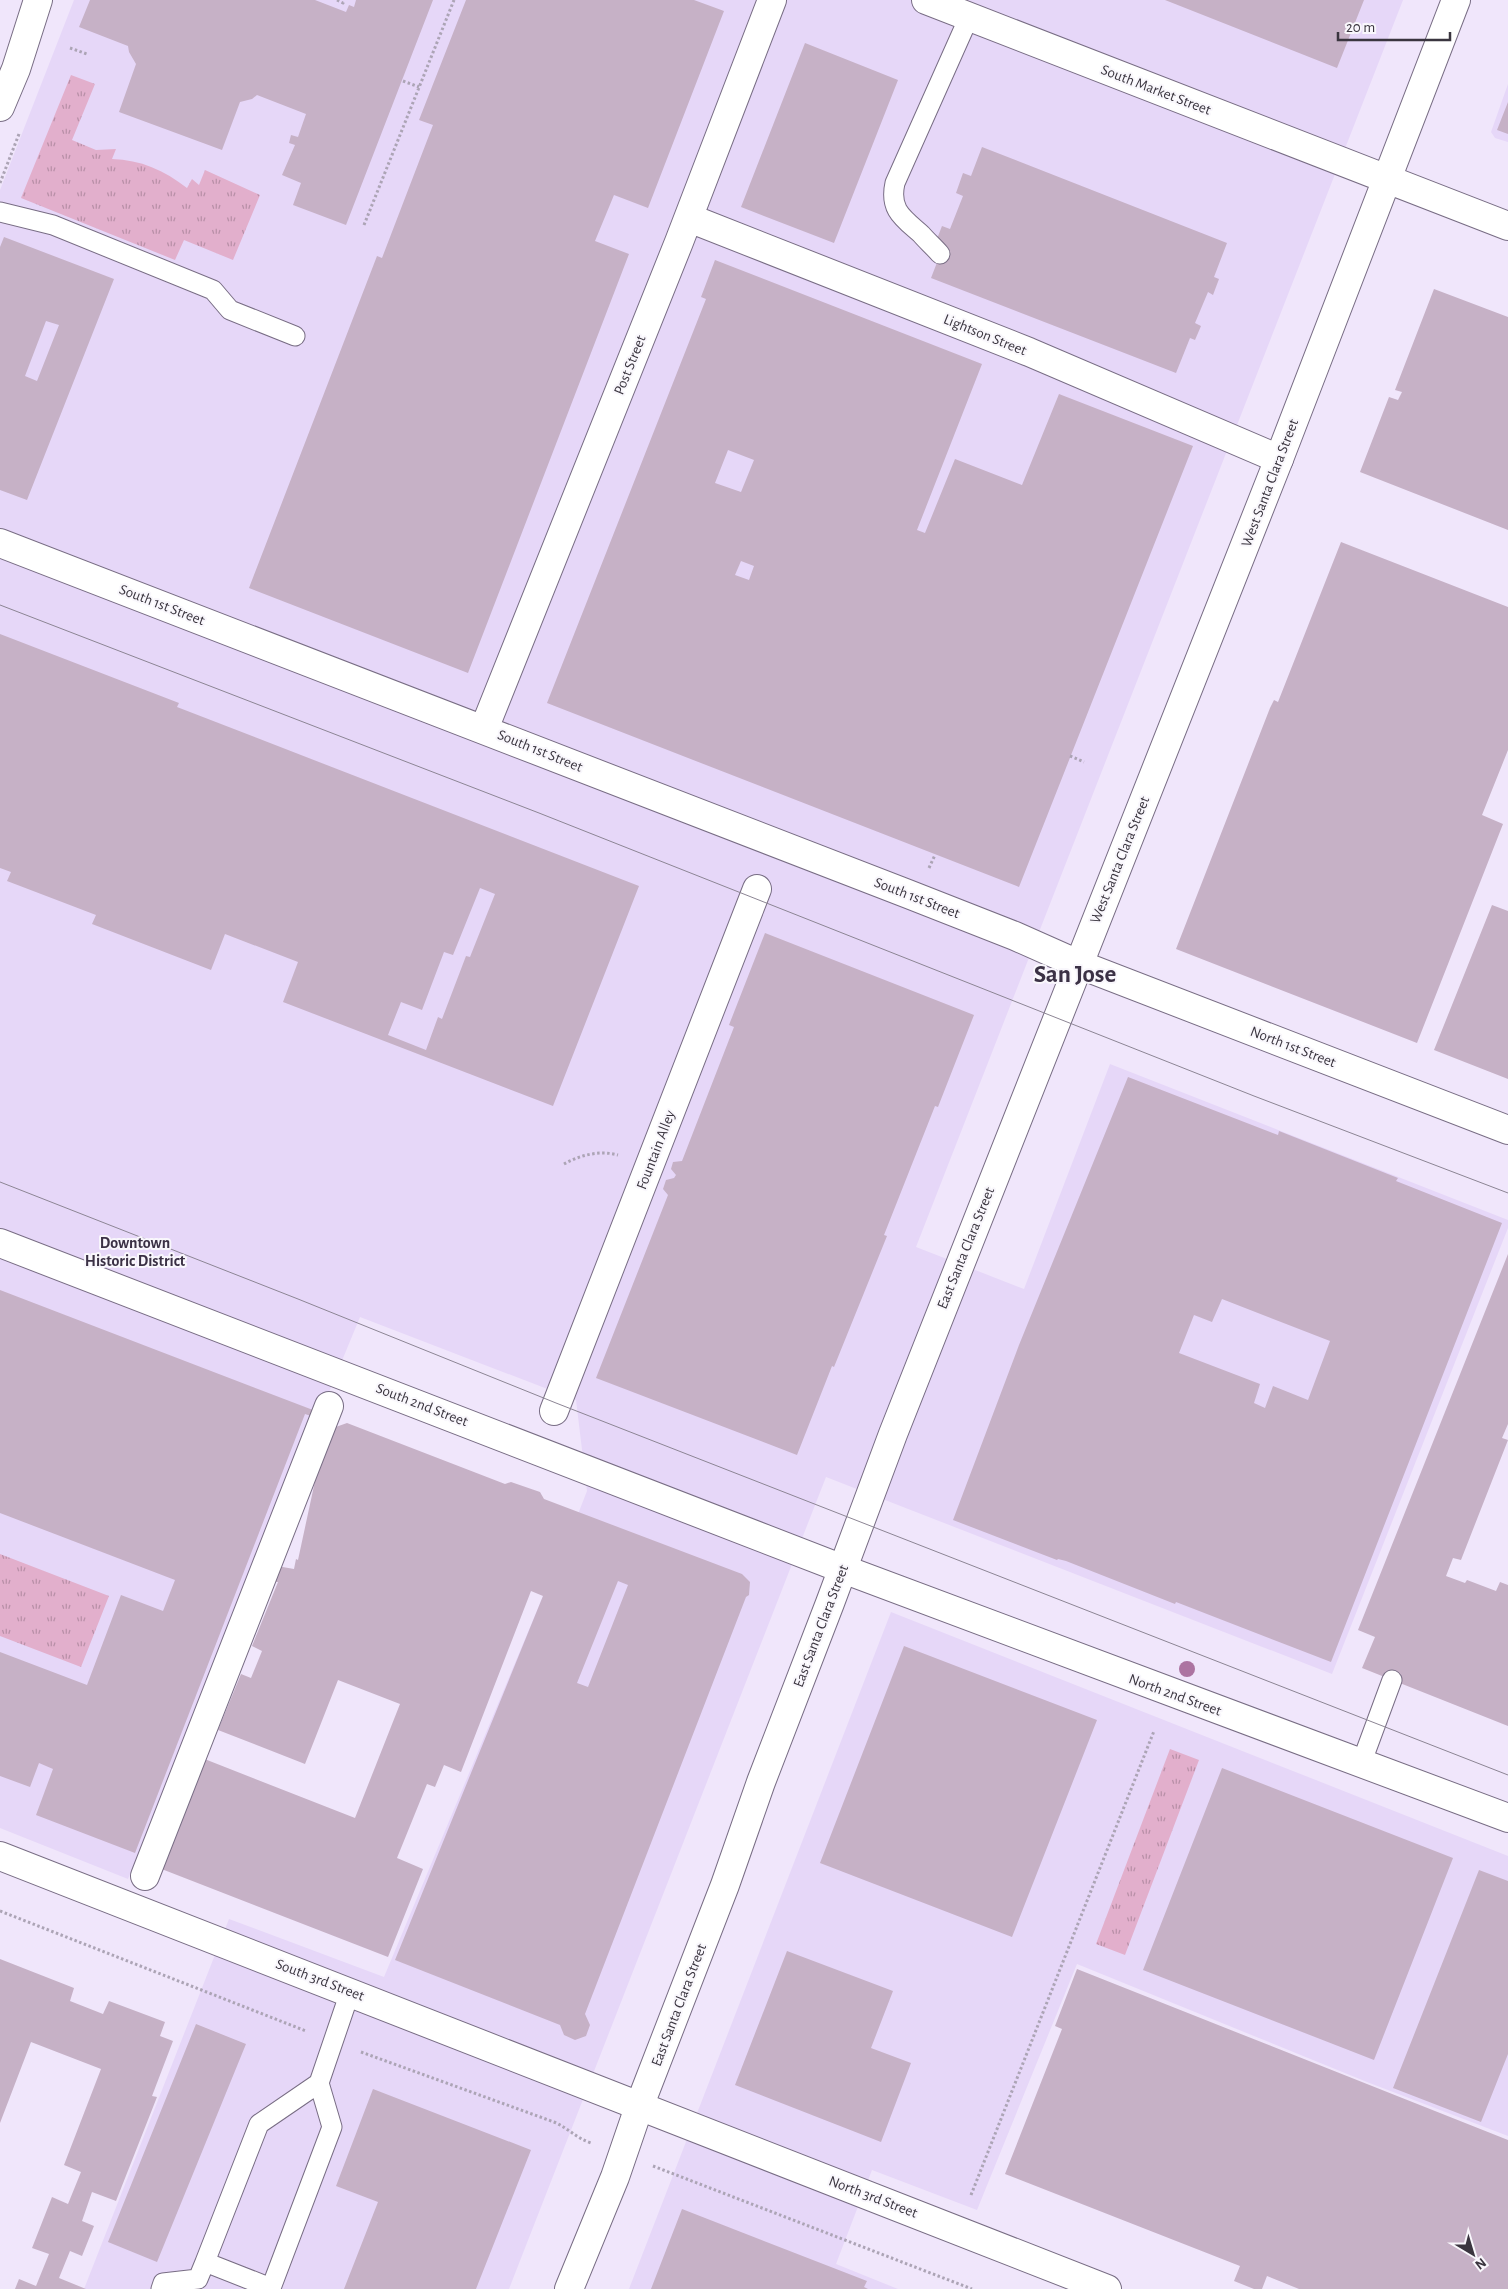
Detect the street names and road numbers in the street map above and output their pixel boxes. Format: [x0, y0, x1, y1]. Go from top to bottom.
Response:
street label: South Market Street [1099, 62, 1213, 118]
street label: Lightson Street [941, 312, 1029, 359]
street label: Post Street [611, 333, 649, 397]
street label: West Santa Clara Street [1239, 417, 1301, 549]
street label: South 1st Street [117, 582, 207, 628]
street label: South 1st Street [495, 727, 585, 775]
street label: West Santa Clara Street [1088, 794, 1152, 926]
street label: South 1st Street [872, 875, 962, 921]
street label: North 1st Street [1248, 1024, 1338, 1070]
street label: Fountain Alley [634, 1108, 678, 1192]
street label: East Santa Clara Street [935, 1185, 997, 1311]
street label: South 2nd Street [374, 1381, 470, 1429]
street label: East Santa Clara Street [791, 1562, 851, 1689]
street label: North 2nd Street [1127, 1671, 1223, 1719]
street label: East Santa Clara Street [649, 1941, 709, 2068]
street label: South 3rd Street [274, 1956, 366, 2004]
street label: North 3rd Street [827, 2173, 920, 2221]

